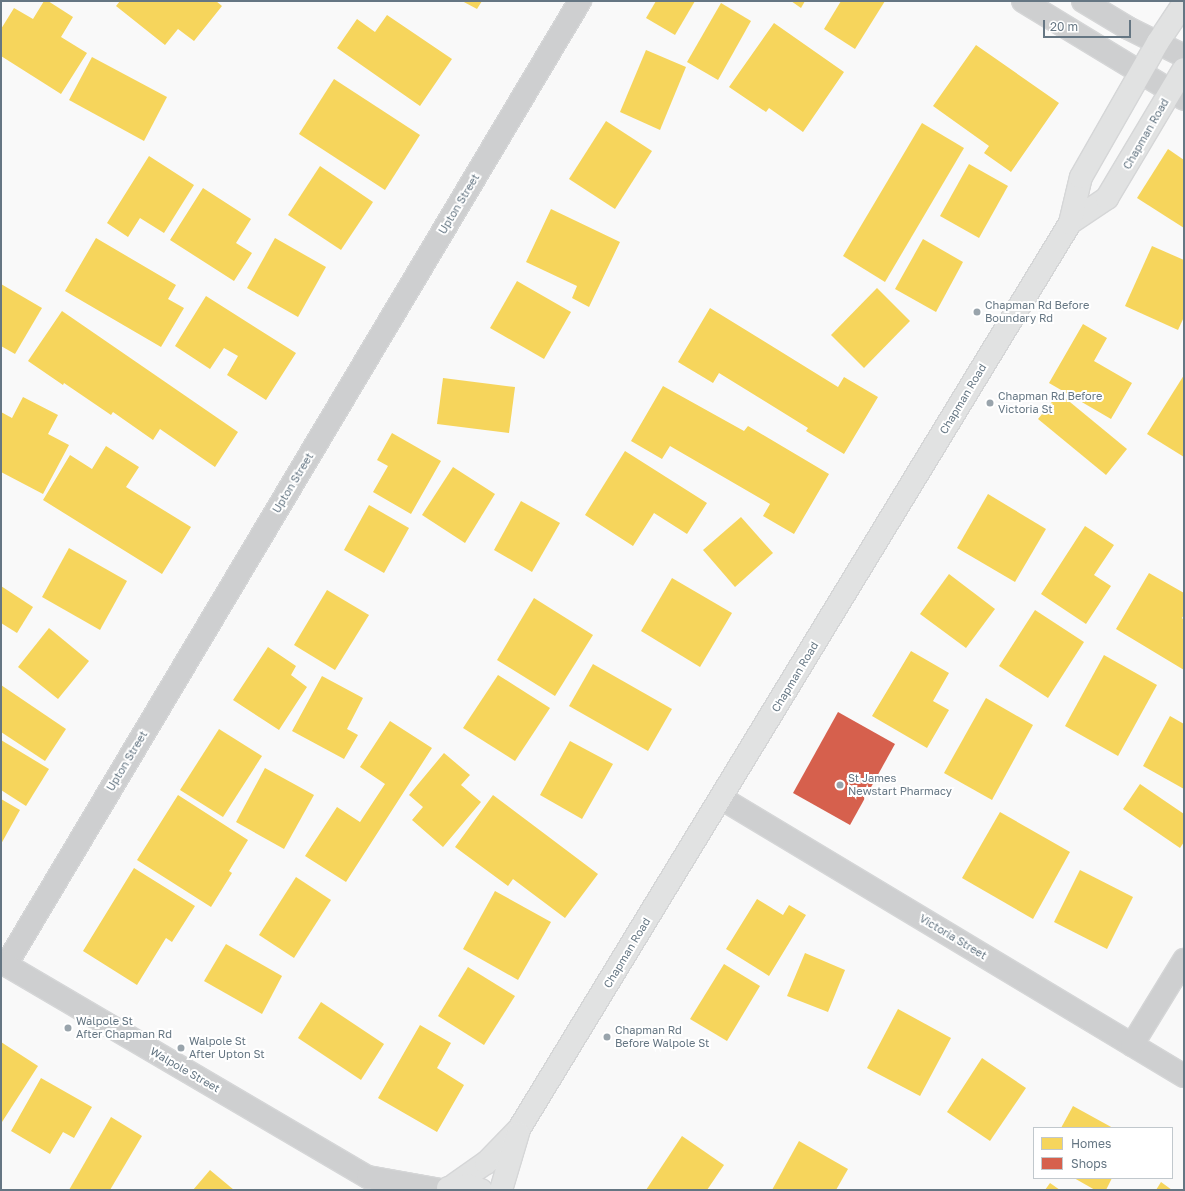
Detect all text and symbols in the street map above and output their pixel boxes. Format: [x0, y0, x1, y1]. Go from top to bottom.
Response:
scale bar [1045, 12, 1133, 38]
text: 20 m [1050, 19, 1078, 34]
street label: Chapman Road [1120, 96, 1172, 172]
street label: Upton Street [436, 172, 482, 236]
place label: Chapman Rd Before Boundary Rd [985, 299, 1089, 325]
marker: Chapman Rd Before Boundary Rd [972, 307, 982, 317]
street label: Chapman Road [937, 361, 989, 437]
place label: Chapman Rd Before Victoria St [998, 390, 1102, 416]
marker: Chapman Rd Before Victoria St [985, 398, 995, 408]
street label: Upton Street [270, 451, 316, 515]
street label: Chapman Road [769, 639, 821, 715]
street label: Upton Street [104, 729, 150, 793]
place label: St James Newstart Pharmacy [848, 772, 952, 798]
marker: St James Newstart Pharmacy [835, 780, 845, 790]
street label: Victoria Street [917, 912, 989, 962]
street label: Chapman Road [601, 915, 653, 991]
place label: Walpole St After Chapman Rd [76, 1015, 172, 1041]
marker: Walpole St After Chapman Rd [63, 1023, 73, 1033]
place label: Chapman Rd Before Walpole St [615, 1024, 709, 1050]
marker: Chapman Rd Before Walpole St [602, 1032, 612, 1042]
place label: Walpole St After Upton St [189, 1035, 265, 1061]
marker: Walpole St After Upton St [176, 1043, 186, 1053]
street label: Walpole Street [148, 1045, 222, 1095]
legend [1033, 1127, 1173, 1179]
text: Homes [1071, 1136, 1111, 1151]
text: Shops [1071, 1156, 1107, 1171]

